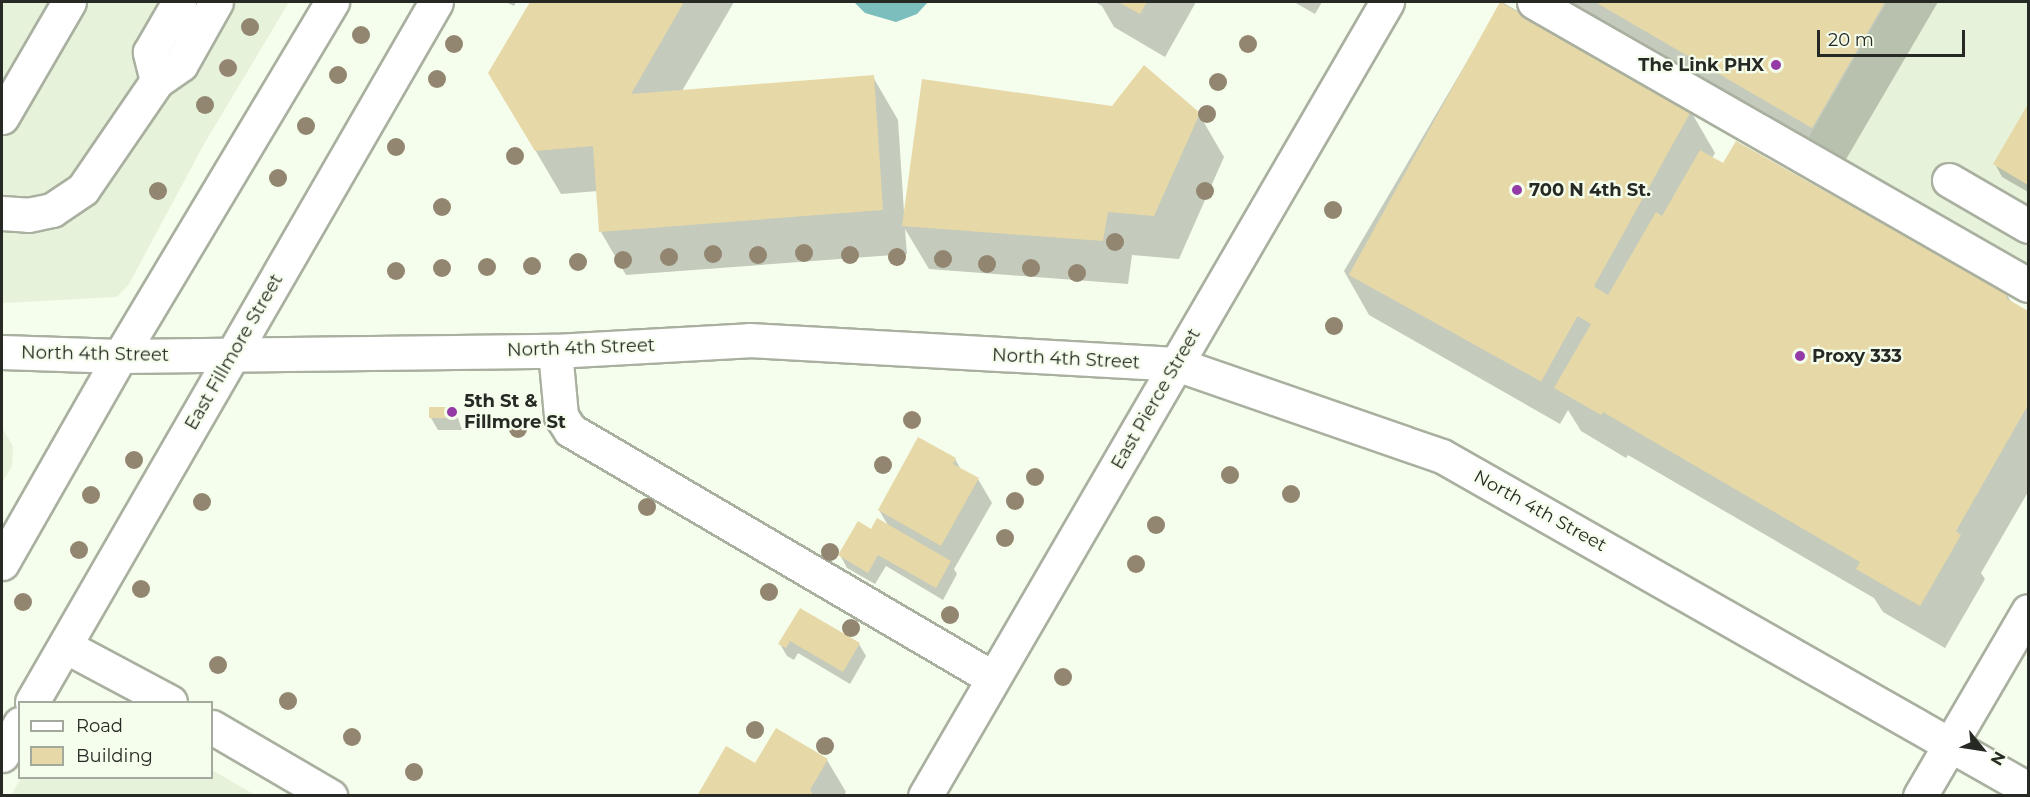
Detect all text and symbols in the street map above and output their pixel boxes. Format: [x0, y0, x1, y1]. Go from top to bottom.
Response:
scale bar [1820, 18, 1968, 56]
text: 20 m [1828, 29, 1874, 51]
place label: The Link PHX [1638, 54, 1764, 76]
marker: The Link PHX [1769, 58, 1783, 72]
place label: 700 N 4th St. [1529, 179, 1651, 201]
marker: 700 N 4th St. [1510, 183, 1524, 197]
street label: East Fillmore Street [180, 270, 288, 434]
street label: East Pierce Street [1107, 325, 1205, 473]
street label: North 4th Street [507, 335, 655, 361]
street label: North 4th Street [21, 342, 169, 366]
street label: North 4th Street [991, 344, 1141, 374]
place label: Proxy 333 [1812, 345, 1902, 367]
marker: Proxy 333 [1793, 349, 1807, 363]
place label: 5th St & Fillmore St [464, 391, 566, 434]
marker: 5th St & Fillmore St [445, 405, 459, 419]
street label: North 4th Street [1470, 466, 1610, 556]
legend [18, 701, 213, 779]
text: Road [76, 715, 123, 737]
north arrow [1952, 719, 2012, 779]
text: Building [76, 745, 153, 767]
text: N [1987, 748, 2009, 769]

